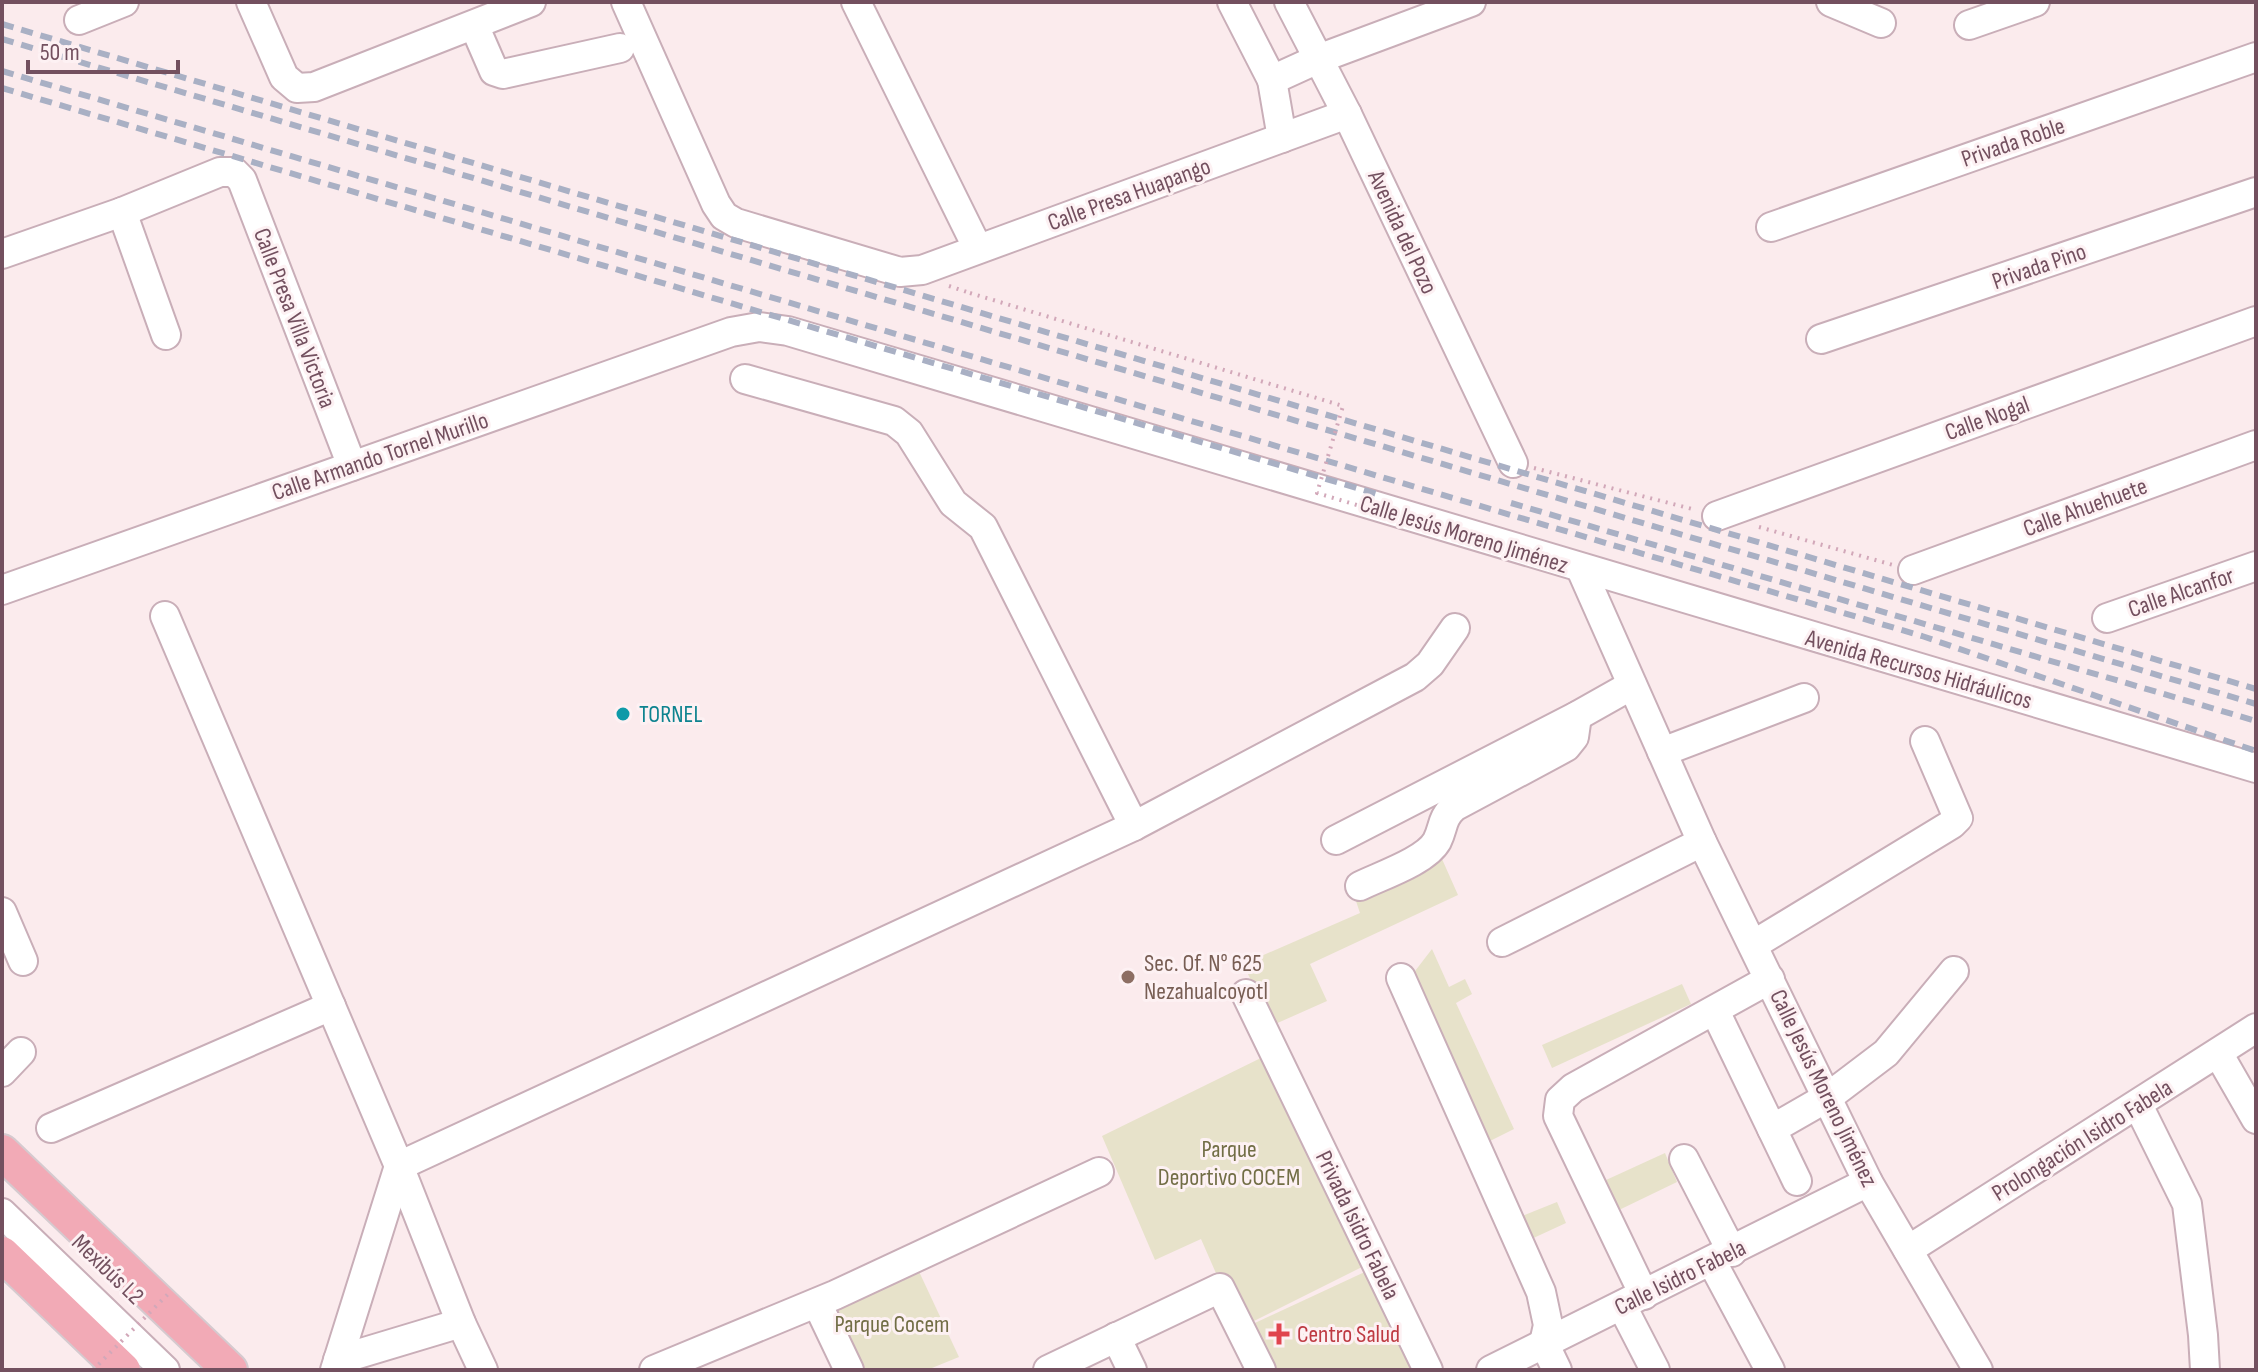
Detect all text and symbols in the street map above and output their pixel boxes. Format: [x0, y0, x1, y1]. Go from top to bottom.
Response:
scale bar [28, 24, 178, 74]
text: 50 m [40, 38, 80, 67]
street label: Privada Roble [1958, 111, 2069, 174]
street label: Calle Presa Huapango [1044, 152, 1215, 237]
street label: Avenida del Pozo [1361, 165, 1444, 298]
street label: Calle Presa Villa Victoria [247, 224, 342, 412]
street label: Privada Pino [1988, 237, 2090, 296]
street label: Calle Nogal [1941, 390, 2033, 447]
street label: Calle Armando Tornel Murillo [268, 406, 492, 507]
street label: Calle Ahuehuete [2019, 472, 2151, 543]
street label: Calle Jesús Moreno Jiménez [1356, 489, 1572, 580]
street label: Calle Alcanfor [2124, 561, 2238, 624]
street label: Avenida Recursos Hidráulicos [1801, 623, 2035, 716]
place label: TORNEL [639, 700, 702, 729]
marker: TORNEL [614, 705, 632, 723]
place label: Sec. Of. N° 625 Nezahualcoyotl [1144, 949, 1268, 1006]
marker: Sec. Of. N° 625 Nezahualcoyotl [1119, 968, 1137, 986]
street label: Calle Jesús Moreno Jiménez [1763, 985, 1884, 1192]
street label: Prolongación Isidro Fabela [1987, 1073, 2178, 1208]
park label: Parque Deportivo COCEM [1158, 1135, 1300, 1192]
street label: Privada Isidro Fabela [1309, 1146, 1406, 1304]
street label: Mexibús L2 [66, 1228, 150, 1311]
street label: Calle Isidro Fabela [1610, 1233, 1751, 1322]
park label: Parque Cocem [835, 1310, 949, 1339]
place label: Centro Salud [1297, 1320, 1400, 1349]
marker: Centro Salud [1268, 1323, 1290, 1345]

